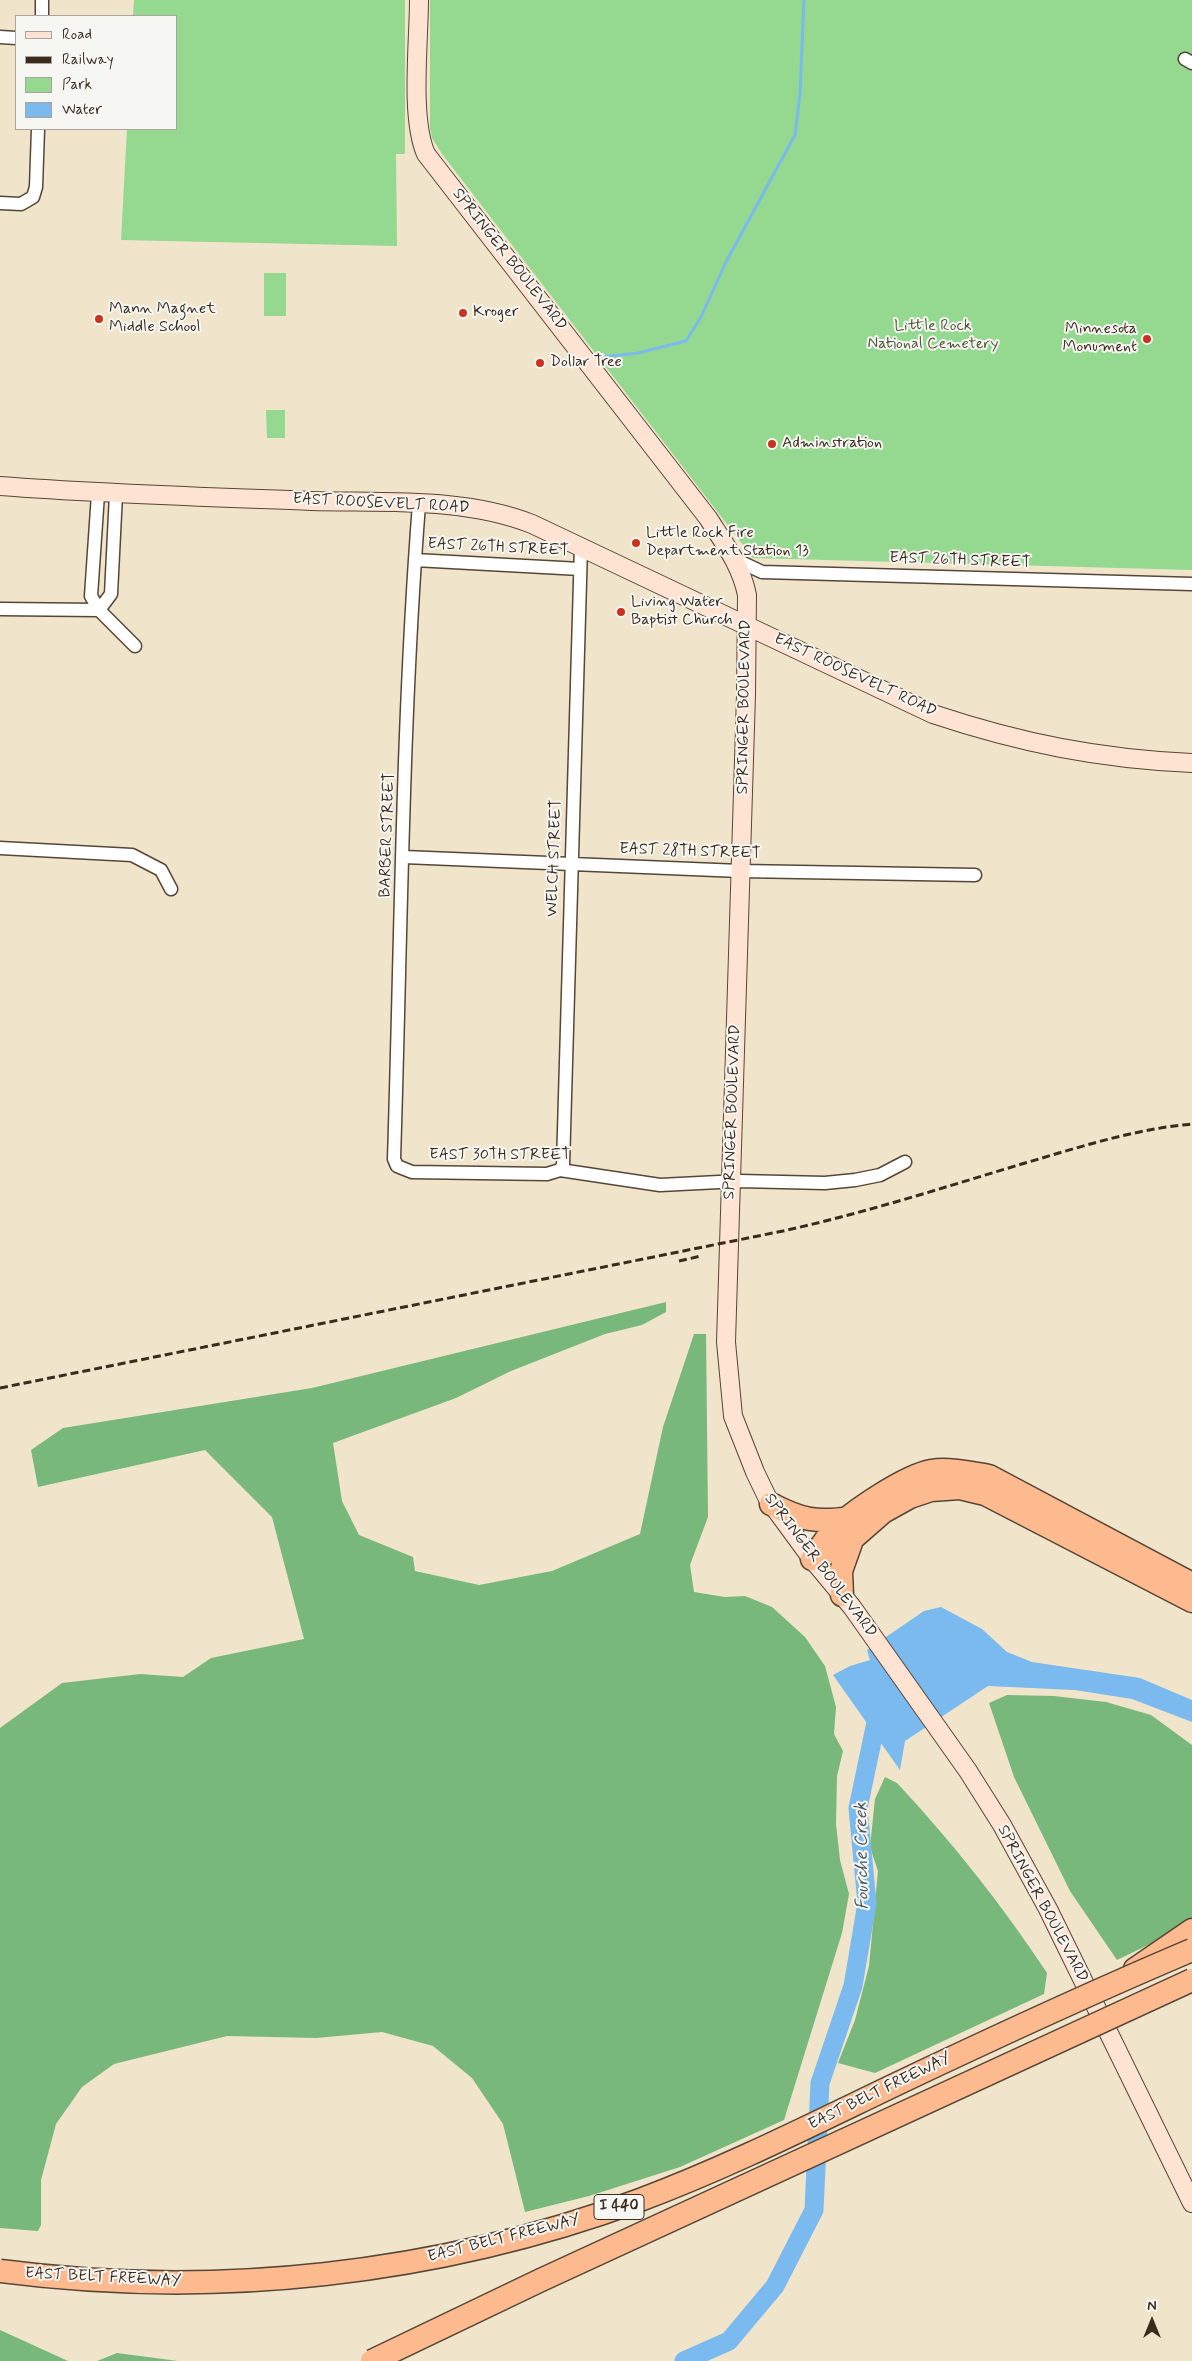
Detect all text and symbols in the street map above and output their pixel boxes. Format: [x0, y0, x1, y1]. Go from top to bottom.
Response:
legend [15, 15, 178, 130]
text: Road [62, 25, 92, 45]
text: Railway [62, 50, 114, 70]
text: Park [62, 75, 92, 95]
text: Water [62, 100, 102, 120]
street label: SPRINGER BOULEVARD [448, 185, 570, 335]
place label: Mann Magnet Middle School [109, 300, 216, 338]
place label: Kroger [473, 303, 518, 323]
marker: Kroger [457, 307, 469, 319]
marker: Mann Magnet Middle School [93, 313, 105, 325]
park label: Little Rock National Cemetery [868, 317, 998, 355]
place label: Minnesota Monument [1062, 320, 1137, 358]
marker: Minnesota Monument [1141, 333, 1153, 345]
place label: Dollar Tree [550, 353, 622, 373]
marker: Dollar Tree [534, 357, 546, 369]
place label: Adminstration [782, 434, 882, 454]
marker: Adminstration [766, 438, 778, 450]
street label: EAST ROOSEVELT ROAD [292, 490, 470, 518]
place label: Little Rock Fire Department Station 13 [646, 524, 809, 562]
street label: EAST 26TH STREET [427, 535, 569, 561]
marker: Little Rock Fire Department Station 13 [630, 537, 642, 549]
street label: EAST 26TH STREET [889, 549, 1031, 573]
place label: Living Water Baptist Church [631, 593, 733, 631]
marker: Living Water Baptist Church [615, 606, 627, 618]
street label: SPRINGER BOULEVARD [734, 619, 756, 795]
street label: EAST ROOSEVELT ROAD [771, 630, 939, 722]
street label: BARBER STREET [376, 772, 400, 898]
street label: WELCH STREET [543, 799, 567, 917]
street label: EAST 28TH STREET [619, 840, 761, 864]
street label: SPRINGER BOULEVARD [720, 1024, 746, 1200]
street label: EAST 30TH STREET [429, 1146, 571, 1166]
street label: SPRINGER BOULEVARD [760, 1490, 880, 1642]
water label: Fourche Creek [851, 1802, 875, 1910]
street label: SPRINGER BOULEVARD [992, 1822, 1092, 1986]
street label: EAST BELT FREEWAY [805, 2049, 955, 2135]
road number: I 440 [594, 2194, 644, 2220]
street label: EAST BELT FREEWAY [426, 2211, 582, 2267]
street label: EAST BELT FREEWAY [24, 2264, 182, 2292]
north arrow [1127, 2296, 1177, 2346]
text: N [1147, 2297, 1157, 2315]

